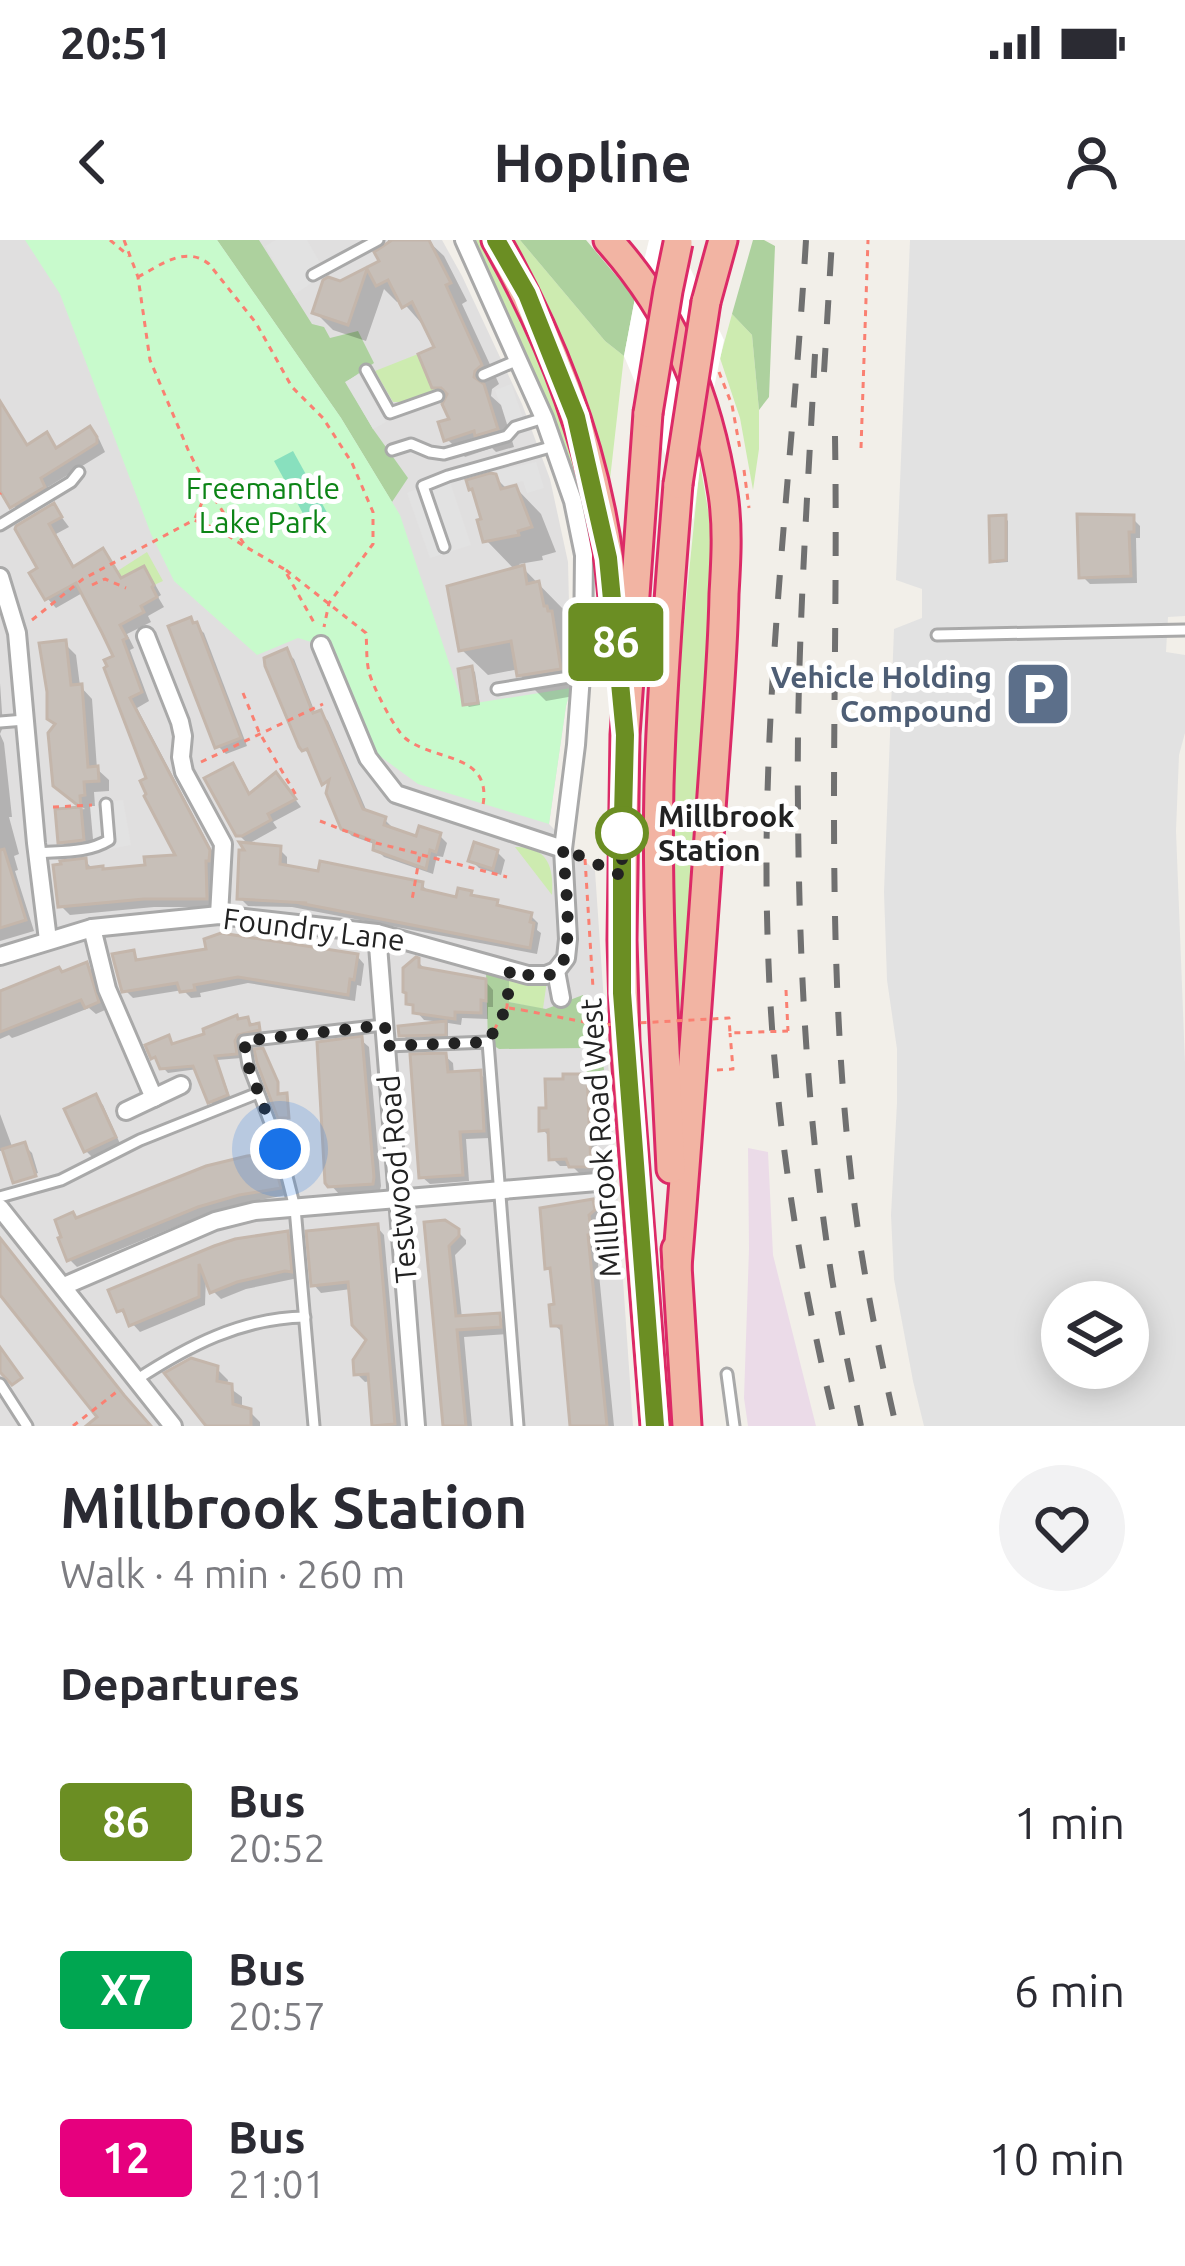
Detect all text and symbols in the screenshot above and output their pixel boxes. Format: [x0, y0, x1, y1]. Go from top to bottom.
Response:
text: 20:51 [60, 17, 173, 68]
icon: back [60, 129, 126, 195]
icon: person [1059, 129, 1125, 195]
text: Hopline [493, 132, 692, 192]
park label: Freemantle Lake Park [186, 471, 340, 539]
line badge: 86 [562, 603, 670, 681]
text: 86 [592, 618, 640, 665]
parking icon: Vehicle Holding Compound [1003, 659, 1073, 729]
place label: Vehicle Holding Compound [771, 660, 992, 728]
place label: Millbrook Station [658, 799, 794, 867]
marker: Millbrook Station [597, 808, 647, 858]
street label: Foundry Lane [221, 901, 407, 957]
street label: Millbrook Road West [573, 997, 627, 1279]
street label: Testwood Road [371, 1074, 423, 1284]
your location [250, 1119, 310, 1179]
map controls [1041, 1281, 1149, 1389]
button: layers [1041, 1281, 1149, 1389]
button: heart [999, 1465, 1125, 1591]
text: Millbrook Station [60, 1475, 527, 1539]
text: Walk · 4 min · 260 m [60, 1552, 405, 1595]
text: Departures [60, 1658, 300, 1709]
text: Bus [228, 1775, 305, 1826]
text: 1 min [1014, 1797, 1125, 1848]
text: 86 [102, 1798, 150, 1845]
text: 20:52 [228, 1826, 326, 1869]
text: Bus [228, 1943, 305, 1994]
text: 6 min [1014, 1965, 1125, 2016]
text: X7 [100, 1966, 152, 2013]
text: 20:57 [228, 1994, 326, 2037]
text: Bus [228, 2111, 305, 2162]
text: 10 min [988, 2133, 1125, 2184]
text: 12 [102, 2134, 150, 2181]
text: 21:01 [228, 2162, 326, 2205]

